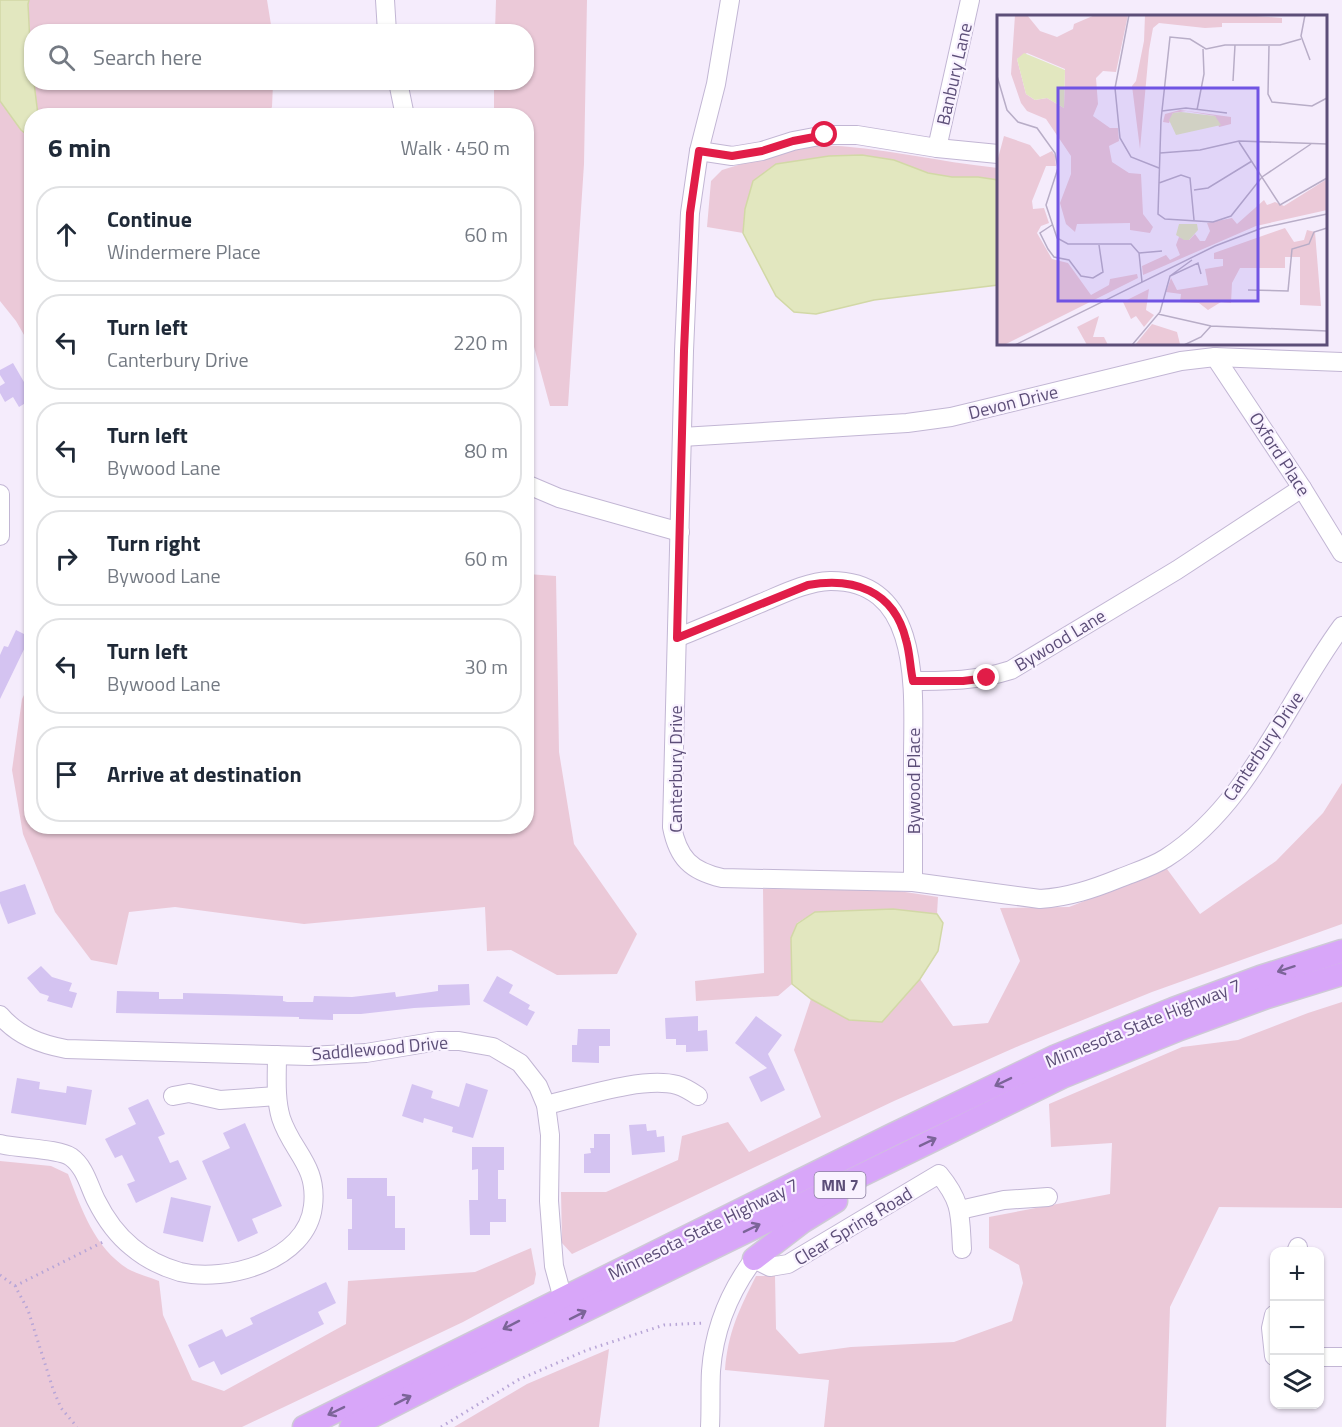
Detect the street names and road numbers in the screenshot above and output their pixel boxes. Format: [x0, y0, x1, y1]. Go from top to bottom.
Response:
street label: Banbury Lane [929, 20, 979, 128]
street label: Devon Drive [965, 378, 1061, 426]
street label: Oxford Place [1243, 407, 1317, 501]
street label: Bywood Lane [1009, 602, 1111, 678]
street label: Canterbury Drive [1216, 686, 1310, 806]
street label: Canterbury Drive [662, 705, 689, 833]
street label: Bywood Place [900, 728, 927, 834]
street label: Minnesota State Highway 7 [1041, 971, 1245, 1075]
street label: Saddlewood Drive [311, 1029, 449, 1067]
street label: Minnesota State Highway 7 [603, 1171, 803, 1287]
road number: MN 7 [814, 1172, 866, 1198]
street label: Clear Spring Road [789, 1180, 917, 1272]

